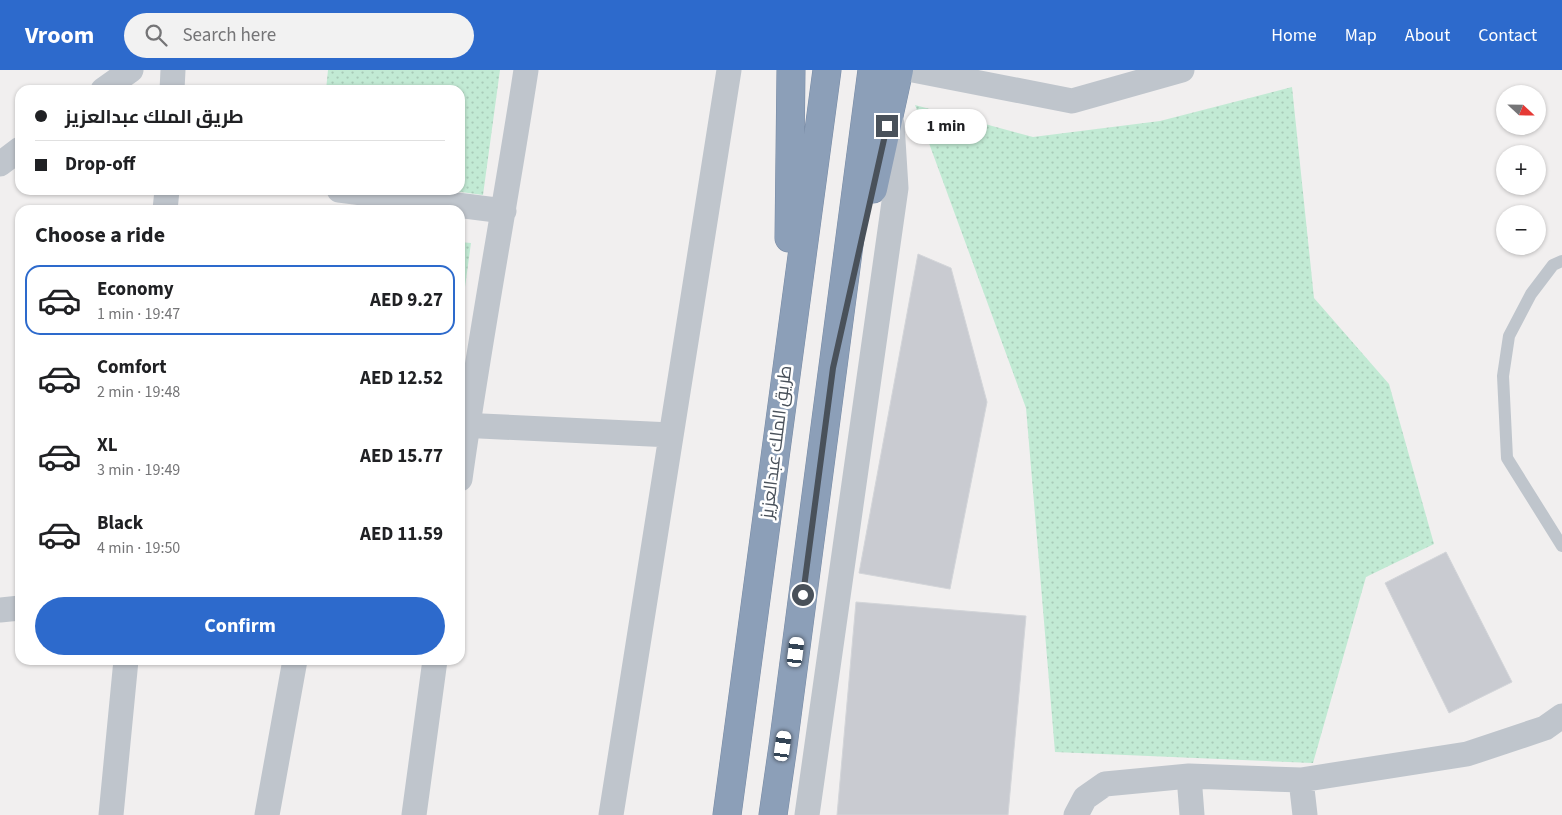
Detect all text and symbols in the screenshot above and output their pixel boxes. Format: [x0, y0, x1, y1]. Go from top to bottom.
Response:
search box [124, 13, 474, 58]
text: Vroom [25, 18, 94, 53]
icon: search [142, 21, 170, 49]
text: Search here [182, 22, 276, 49]
text: Home [1271, 23, 1317, 48]
text: Map [1345, 23, 1377, 48]
text: About [1405, 23, 1450, 48]
text: Contact [1478, 23, 1537, 48]
north arrow [1496, 85, 1546, 135]
map controls [1496, 85, 1546, 255]
text: طريق الملك عبدالعزيز [65, 104, 244, 131]
callout: 1 min [904, 108, 987, 144]
route end [876, 115, 898, 137]
text: 1 min [927, 115, 965, 137]
button: + [1496, 145, 1546, 195]
text: Drop-off [65, 151, 135, 178]
button: − [1496, 205, 1546, 255]
text: Choose a ride [35, 219, 165, 251]
text: Economy [97, 276, 174, 303]
icon: car [37, 278, 82, 323]
text: AED 9.27 [370, 287, 443, 314]
text: 1 min · 19:47 [97, 303, 180, 325]
text: Comfort [97, 354, 167, 381]
icon: car [37, 356, 82, 401]
street label: طريق الملك عبدالعزيز [755, 364, 798, 521]
text: AED 12.52 [360, 365, 443, 392]
text: 2 min · 19:48 [97, 381, 180, 403]
text: XL [97, 432, 118, 459]
icon: car [37, 434, 82, 479]
text: AED 15.77 [360, 443, 443, 470]
text: 3 min · 19:49 [97, 459, 180, 481]
text: Black [97, 510, 143, 537]
icon: car [37, 512, 82, 557]
text: AED 11.59 [360, 521, 443, 548]
text: 4 min · 19:50 [97, 537, 180, 559]
route start [792, 584, 814, 606]
button: Confirm [35, 597, 445, 655]
car [786, 636, 805, 668]
car [773, 730, 792, 762]

